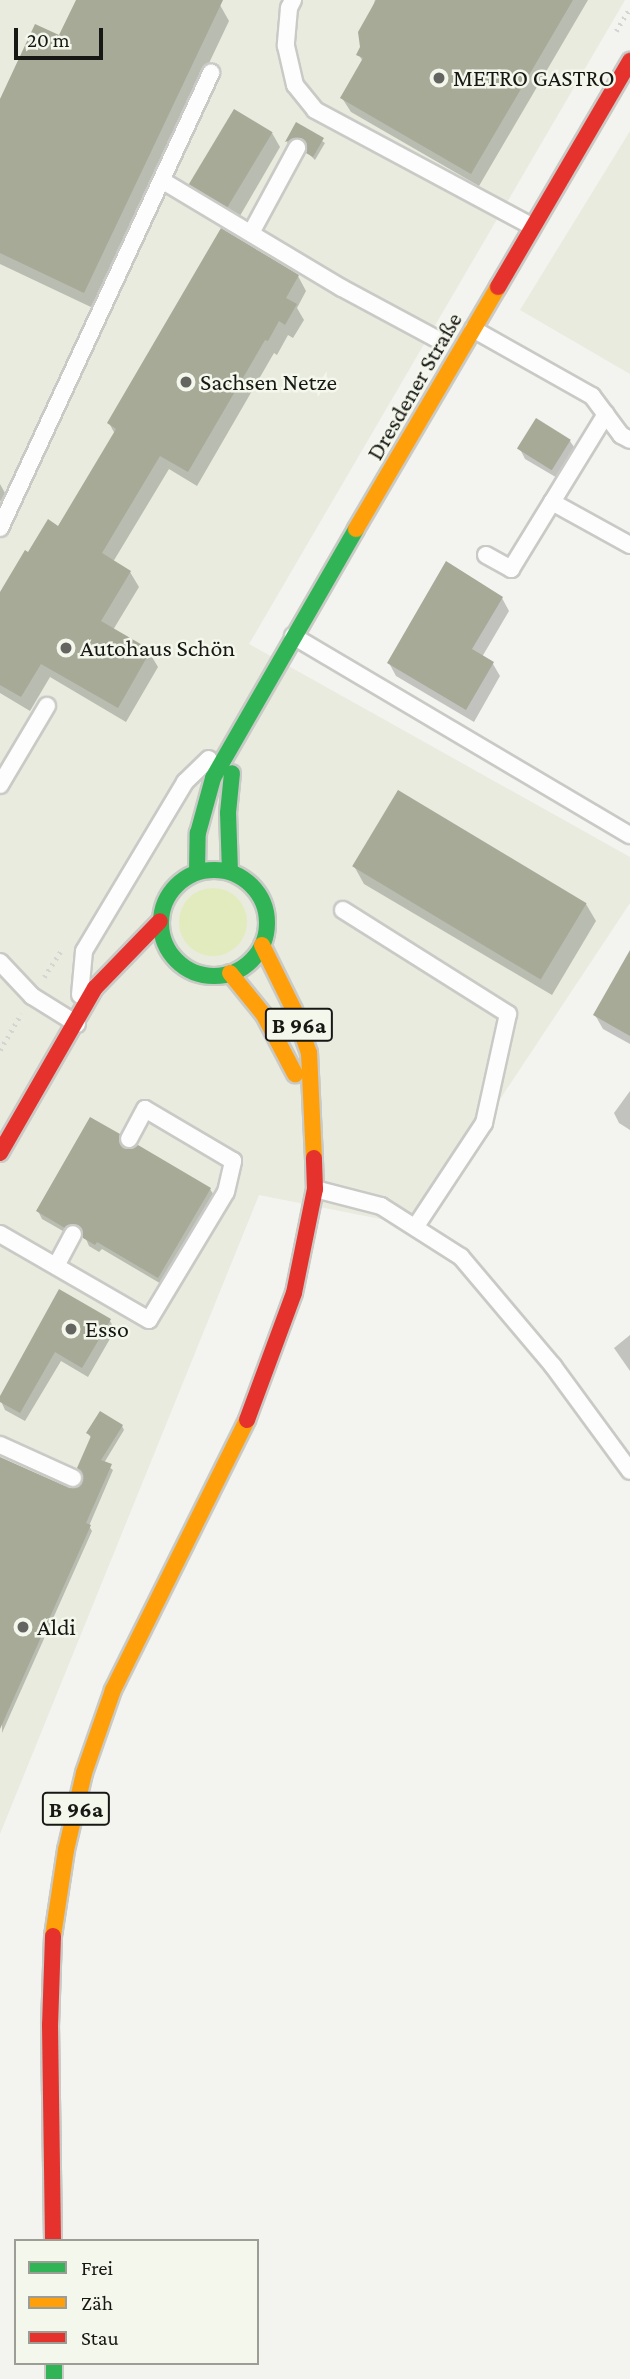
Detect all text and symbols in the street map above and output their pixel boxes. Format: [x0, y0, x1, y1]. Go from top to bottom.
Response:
scale bar [18, 14, 107, 58]
text: 20 m [27, 28, 70, 52]
place label: METRO GASTRO [453, 64, 615, 92]
marker: METRO GASTRO [431, 70, 447, 86]
street label: Dresdener Straße [360, 307, 468, 465]
place label: Sachsen Netze [200, 368, 337, 396]
marker: Sachsen Netze [178, 374, 194, 390]
place label: Autohaus Schön [80, 634, 235, 662]
marker: Autohaus Schön [58, 640, 74, 656]
road number: B 96a [264, 1006, 334, 1044]
place label: Esso [85, 1315, 129, 1343]
marker: Esso [63, 1321, 79, 1337]
place label: Aldi [37, 1613, 76, 1641]
marker: Aldi [15, 1619, 31, 1635]
road number: B 96a [41, 1790, 111, 1828]
legend [14, 2239, 259, 2365]
text: Frei [81, 2256, 113, 2280]
text: Zäh [81, 2291, 113, 2315]
text: Stau [81, 2326, 119, 2350]

